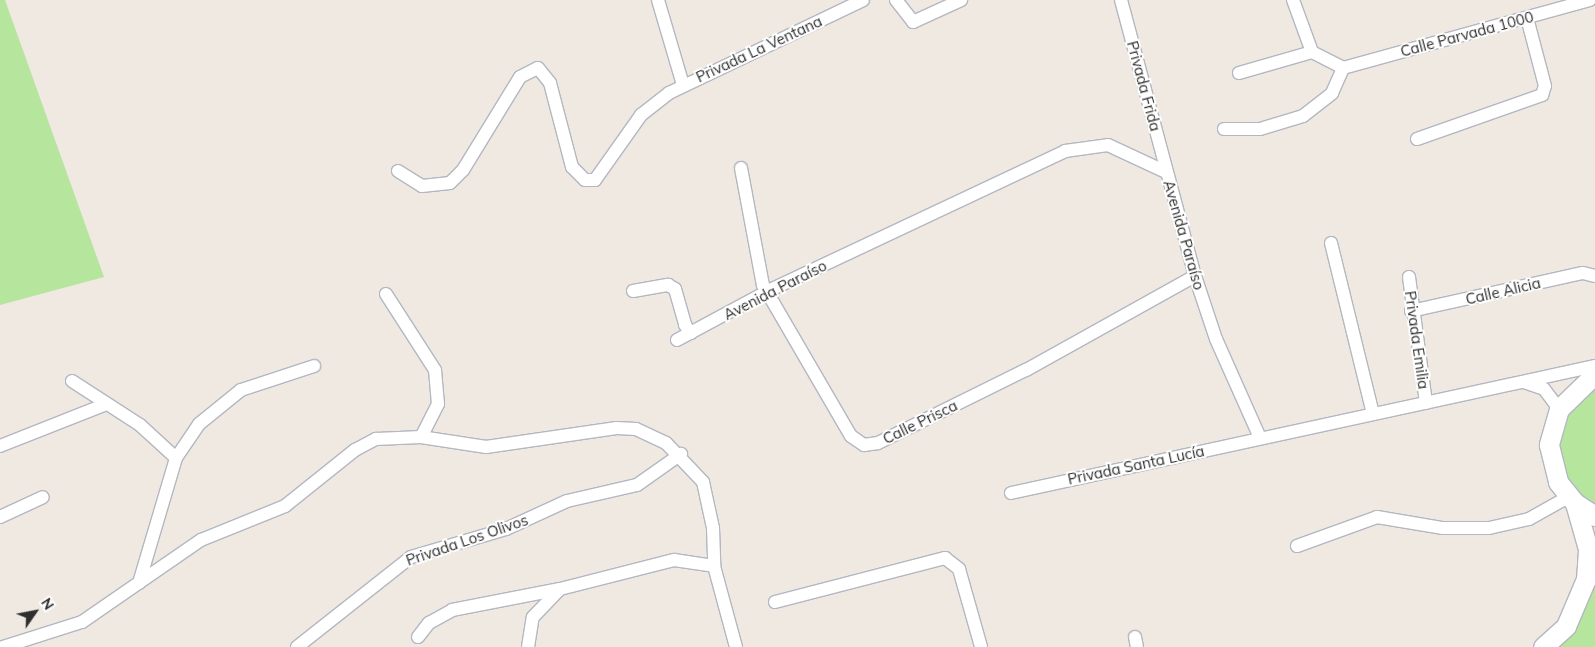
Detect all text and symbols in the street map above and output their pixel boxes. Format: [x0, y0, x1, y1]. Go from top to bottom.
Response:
street label: Calle Parvada 1000 [1398, 8, 1536, 60]
street label: Privada La Ventana [693, 12, 825, 86]
street label: Privada Frida [1123, 39, 1165, 133]
street label: Avenida Paraíso [1160, 178, 1208, 292]
street label: Avenida Paraíso [720, 256, 830, 324]
street label: Calle Alicia [1464, 274, 1542, 308]
street label: Privada Emilia [1401, 290, 1433, 390]
street label: Calle Prisca [880, 396, 960, 448]
street label: Privada Santa Lucía [1066, 442, 1206, 488]
street label: Privada Los Olivos [404, 511, 530, 569]
north arrow [10, 587, 60, 637]
text: N [37, 594, 58, 613]

